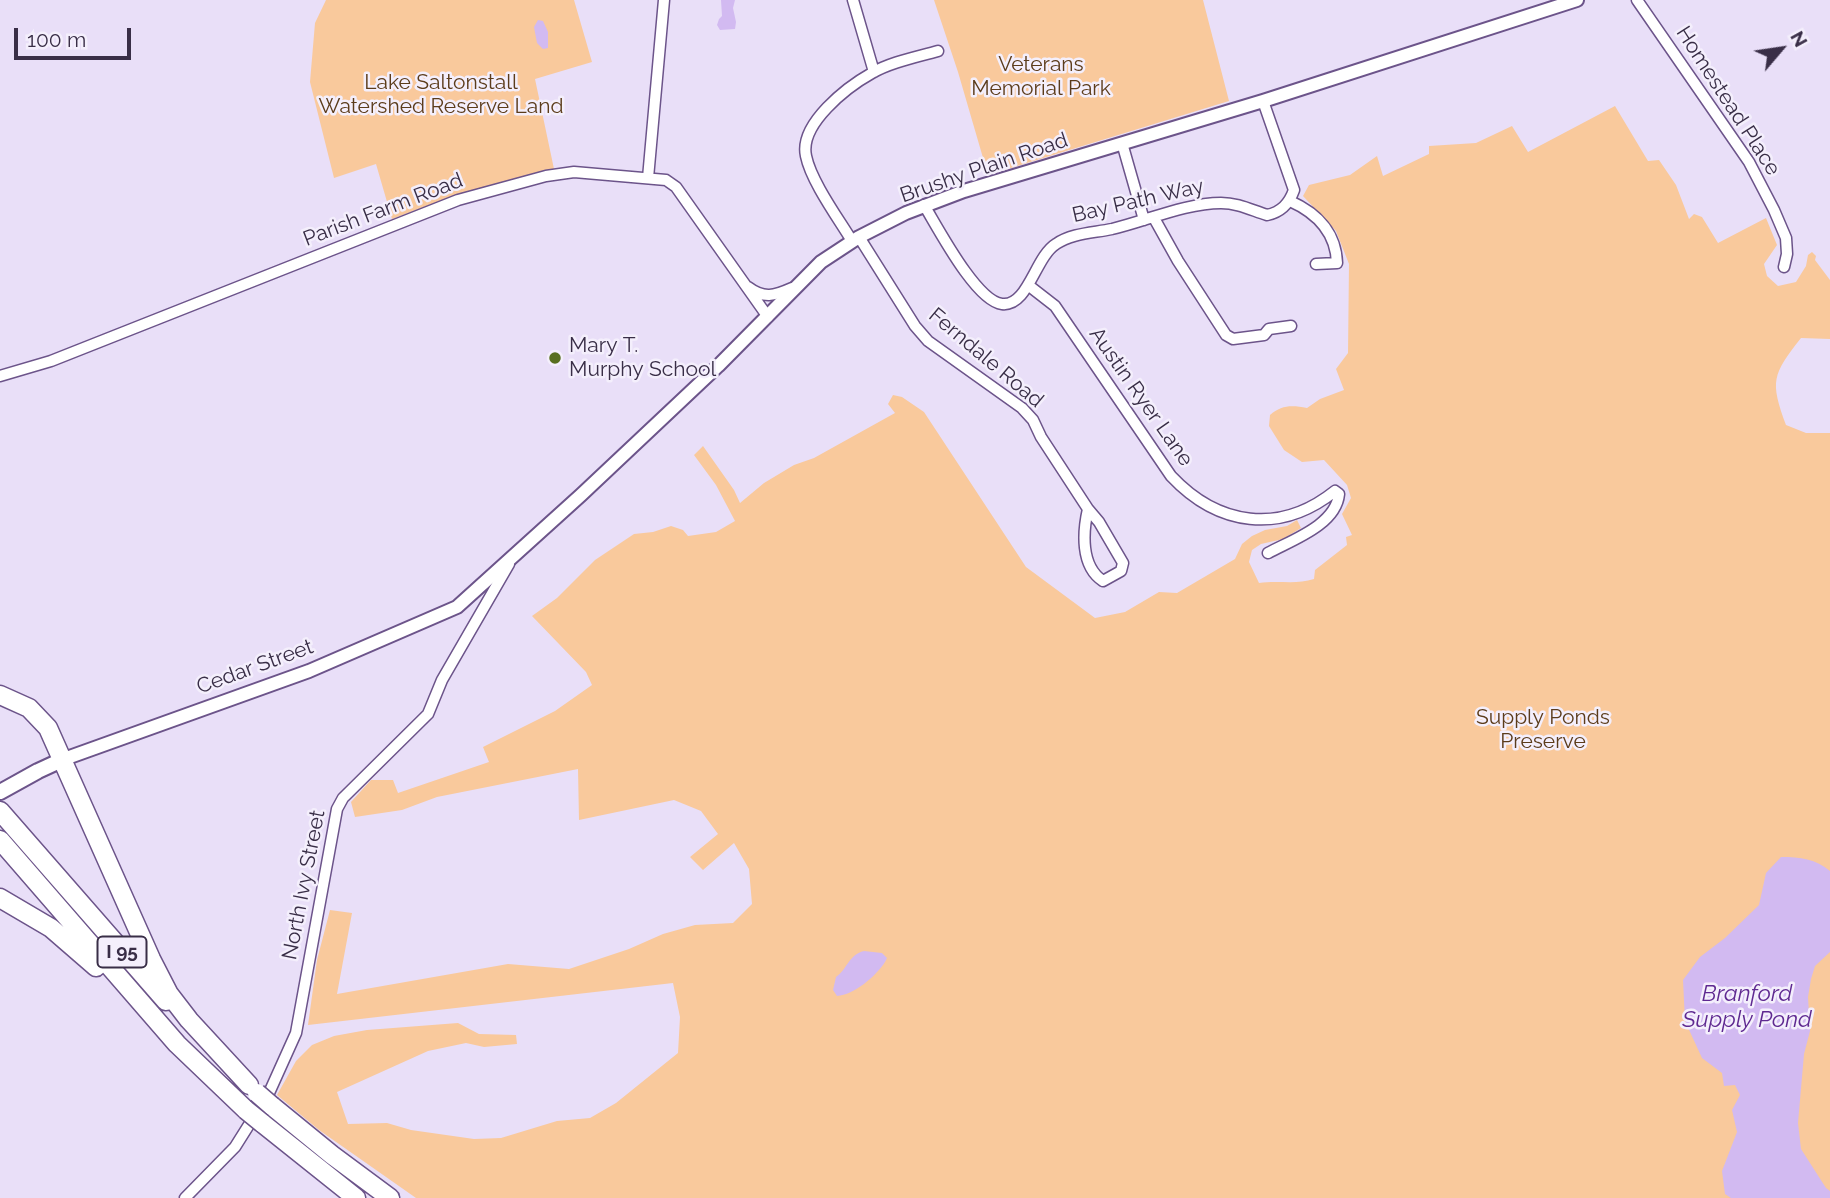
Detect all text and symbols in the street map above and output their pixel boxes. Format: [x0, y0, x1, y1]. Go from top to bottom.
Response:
scale bar [18, 14, 135, 58]
north arrow [1746, 14, 1816, 84]
street label: Homestead Place [1670, 22, 1786, 180]
text: 100 m [27, 27, 86, 52]
text: N [1786, 27, 1813, 50]
park label: Veterans Memorial Park [971, 52, 1111, 102]
park label: Lake Saltonstall Watershed Reserve Land [319, 70, 563, 120]
street label: Brushy Plain Road [897, 128, 1071, 208]
street label: Parish Farm Road [300, 168, 466, 252]
street label: Bay Path Way [1070, 174, 1206, 228]
street label: Ferndale Road [924, 303, 1048, 413]
street label: Austin Ryer Lane [1084, 323, 1198, 471]
place label: Mary T. Murphy School [569, 333, 716, 383]
marker: Mary T. Murphy School [547, 350, 563, 366]
street label: Cedar Street [193, 634, 317, 700]
park label: Supply Ponds Preserve [1476, 705, 1610, 755]
street label: North Ivy Street [277, 808, 331, 962]
road number: I 95 [97, 936, 146, 968]
water label: Branford Supply Pond [1682, 980, 1812, 1034]

